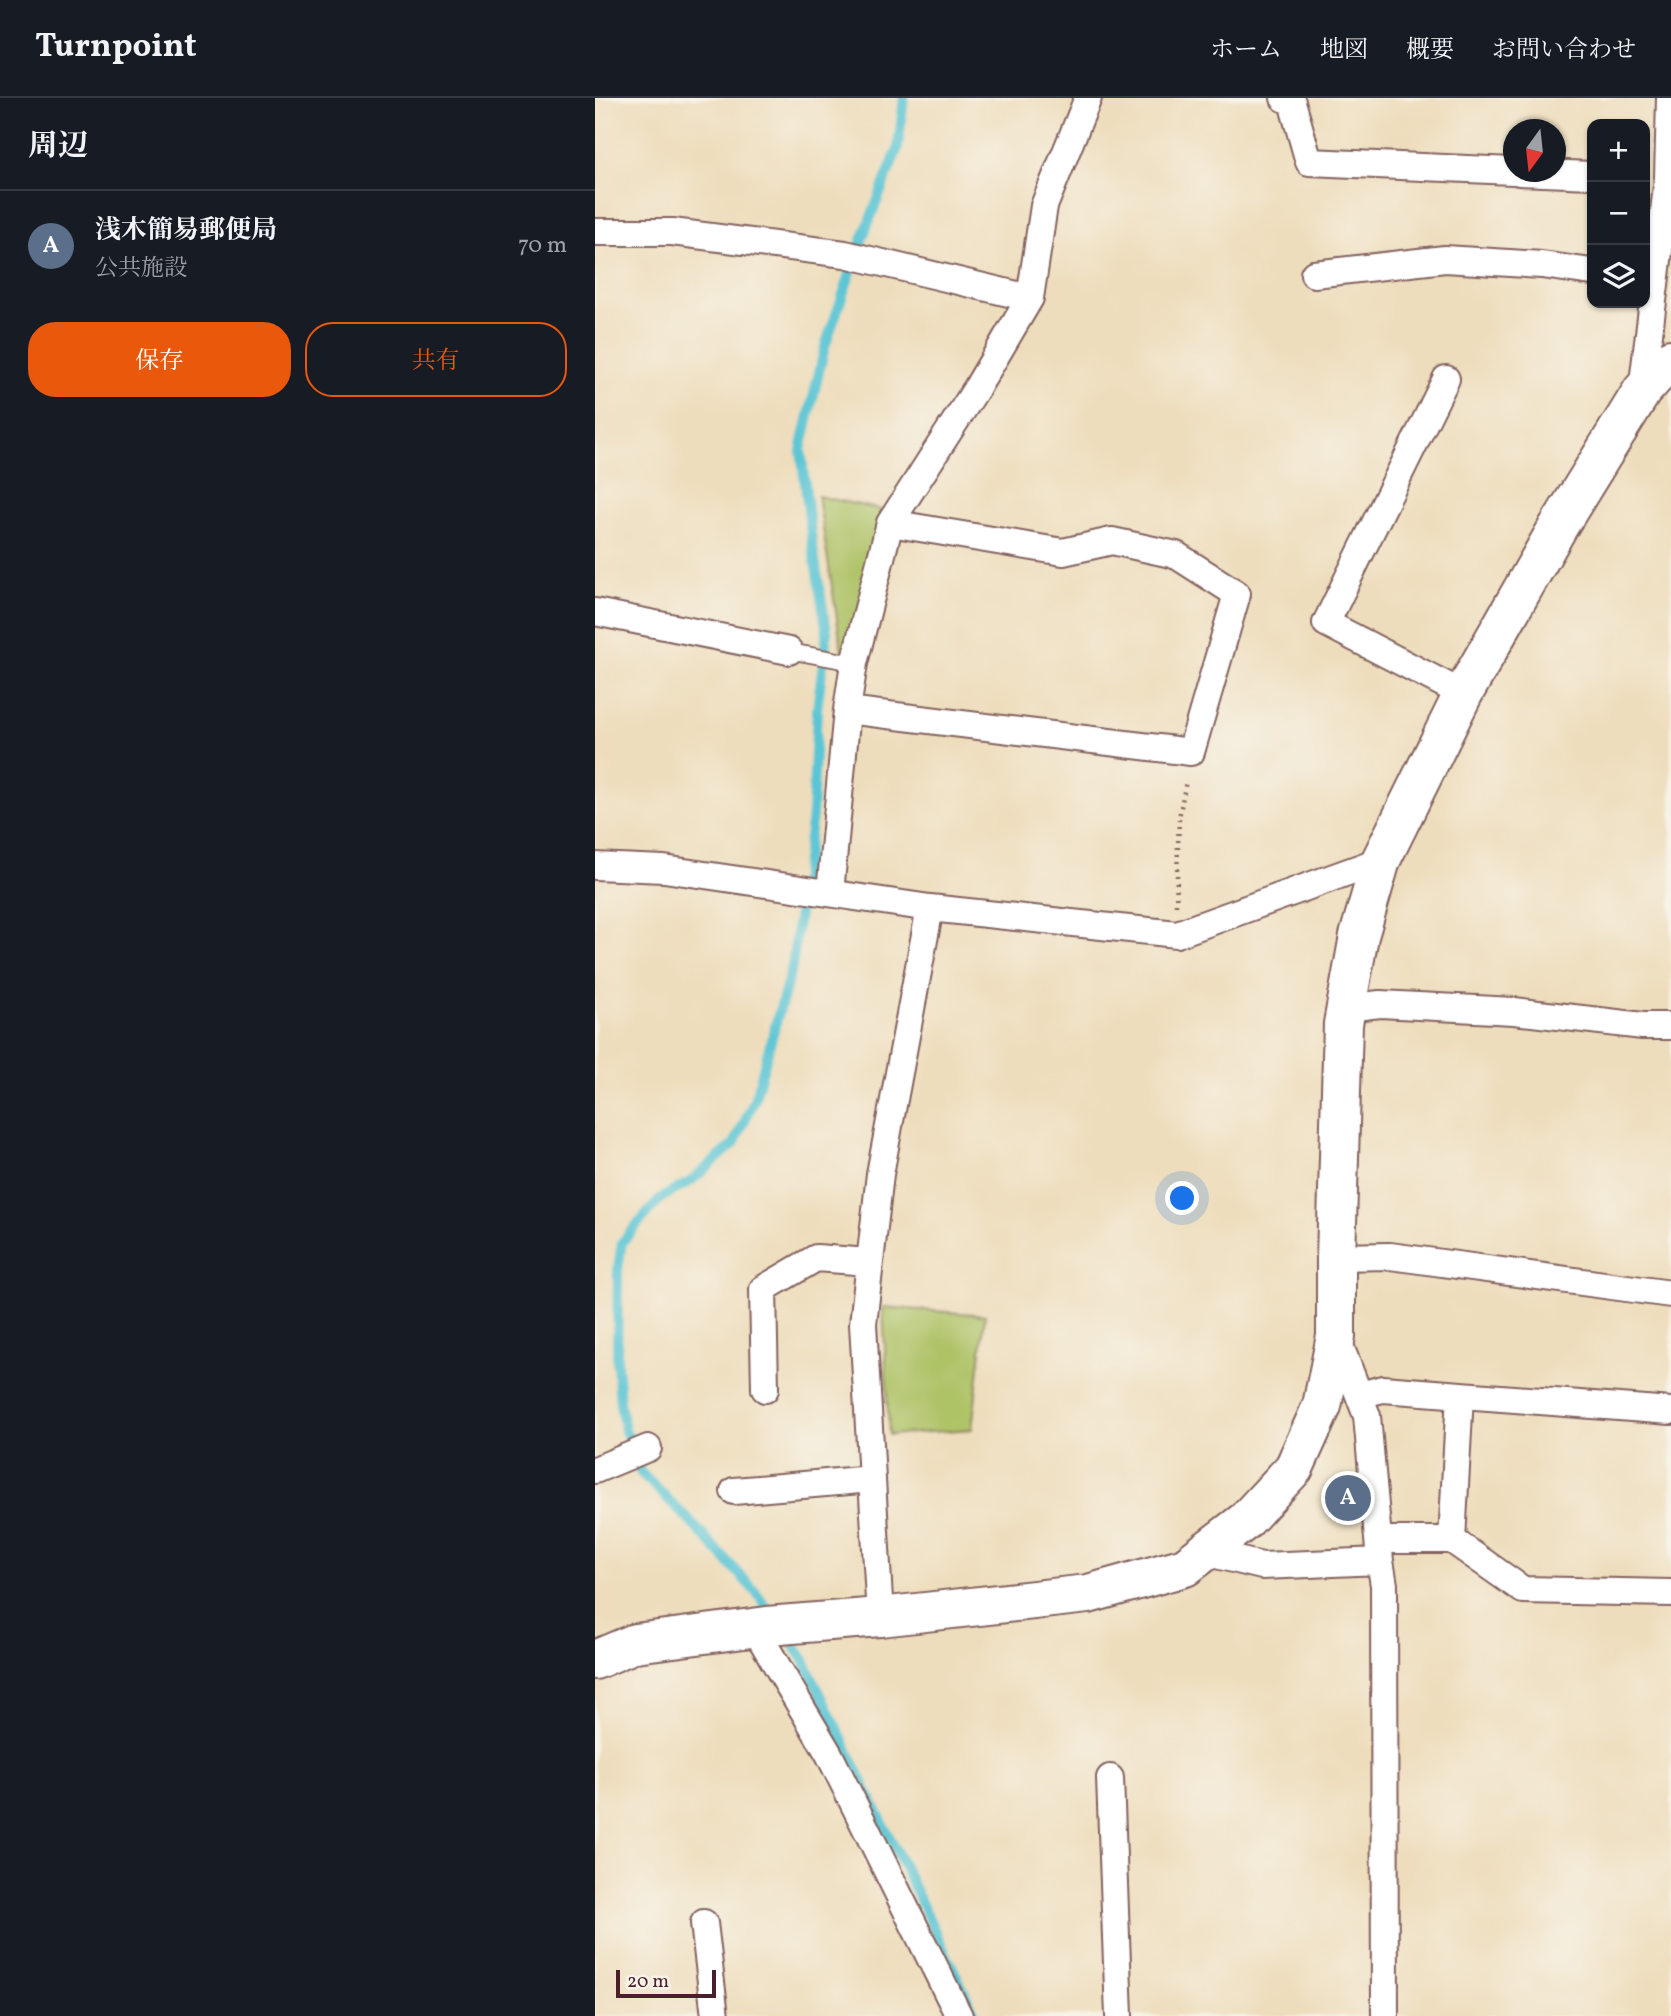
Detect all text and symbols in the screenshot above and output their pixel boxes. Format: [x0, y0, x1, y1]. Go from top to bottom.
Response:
text: Turnpoint [35, 25, 197, 71]
text: ホーム [1210, 34, 1282, 68]
text: 地図 [1320, 34, 1368, 68]
text: 概要 [1406, 34, 1454, 68]
text: お問い合わせ [1492, 34, 1636, 68]
north arrow [1503, 119, 1566, 182]
map controls [1587, 119, 1650, 308]
button: + [1587, 119, 1650, 182]
text: 周辺 [28, 126, 88, 168]
button: − [1587, 182, 1650, 245]
text: 浅木簡易郵便局 [95, 213, 277, 249]
text: A [43, 230, 59, 262]
text: 70 m [518, 230, 567, 262]
button: layers [1587, 245, 1650, 308]
text: 公共施設 [95, 253, 187, 285]
button: 保存 [28, 322, 291, 397]
button: 共有 [305, 322, 567, 397]
your location [1165, 1181, 1199, 1215]
pin: A [1325, 1472, 1371, 1524]
scale bar [616, 1967, 716, 1999]
text: 20 m [627, 1969, 669, 1995]

